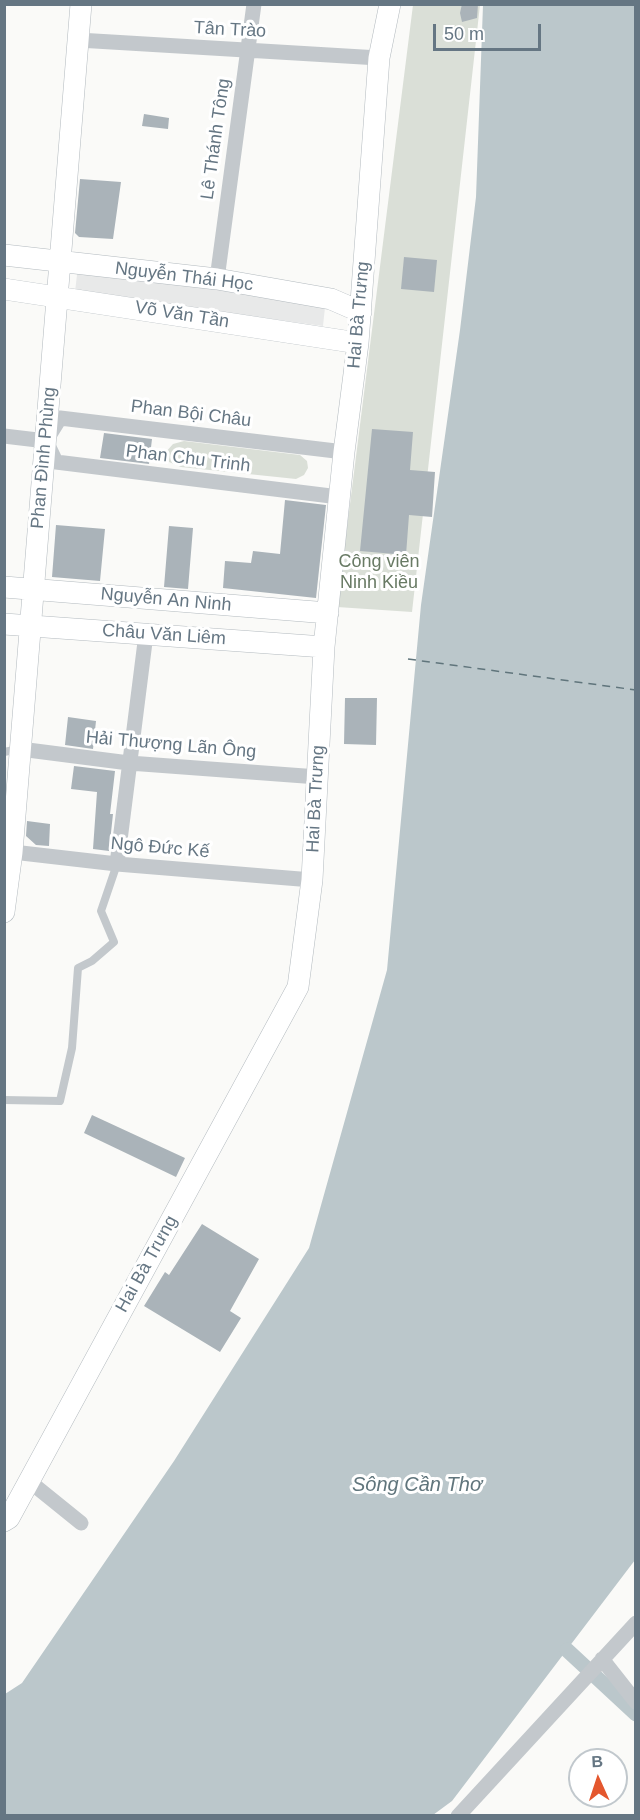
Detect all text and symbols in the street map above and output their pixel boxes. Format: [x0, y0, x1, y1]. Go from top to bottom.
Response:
scale bar [436, 12, 544, 50]
street label: Tân Trào [193, 17, 267, 43]
text: 50 m [444, 24, 484, 44]
street label: Lê Thánh Tông [197, 77, 235, 201]
street label: Nguyễn Thái Học [114, 258, 254, 296]
street label: Hai Bà Trưng [344, 261, 374, 369]
street label: Võ Văn Tần [133, 297, 231, 333]
street label: Phan Đình Phùng [27, 386, 61, 530]
street label: Phan Bội Châu [130, 396, 252, 432]
street label: Phan Chu Trinh [124, 441, 252, 477]
park label: Công viên Ninh Kiều [338, 551, 420, 594]
street label: Nguyễn An Ninh [100, 584, 232, 616]
street label: Châu Văn Liêm [101, 620, 227, 650]
street label: Hải Thượng Lãn Ông [85, 727, 257, 763]
street label: Hai Bà Trưng [302, 745, 330, 853]
street label: Ngô Đức Kế [110, 833, 210, 863]
street label: Hai Bà Trưng [112, 1212, 182, 1316]
water label: Sông Cần Thơ [352, 1473, 482, 1497]
north arrow [568, 1748, 628, 1808]
text: B [591, 1753, 603, 1770]

